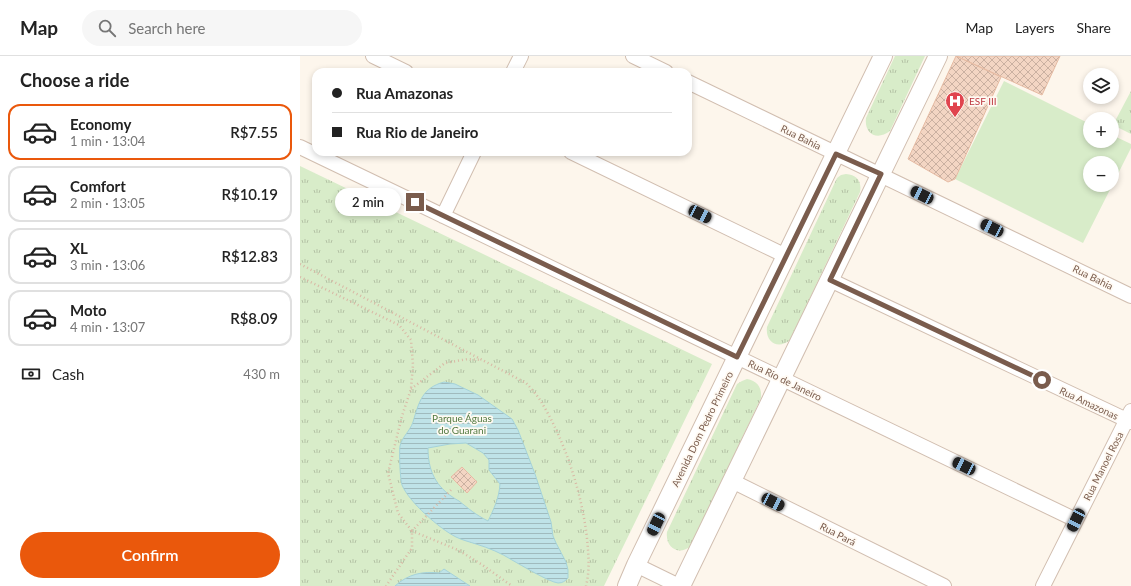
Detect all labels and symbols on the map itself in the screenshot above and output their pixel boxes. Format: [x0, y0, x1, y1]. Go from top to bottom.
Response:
hospital icon: ESF III [944, 90, 966, 118]
place label: ESF III [969, 95, 997, 107]
street label: Rua Bahia [779, 122, 823, 152]
car [909, 184, 935, 206]
callout: 2 min [335, 188, 401, 216]
route end [406, 193, 424, 211]
car [687, 203, 713, 225]
car [979, 217, 1005, 239]
street label: Rua Bahia [1071, 262, 1115, 292]
street label: Rua Rio de Janeiro [746, 357, 824, 403]
street label: Avenida Dom Pedro Primeiro [669, 369, 735, 489]
route start [1033, 371, 1051, 389]
street label: Rua Amazonas [1058, 384, 1120, 422]
park label: Parque Águas do Guarani [432, 412, 492, 436]
street label: Rua Manoel Rosa [1080, 430, 1126, 502]
car [951, 455, 977, 477]
car [760, 491, 786, 513]
car [1065, 507, 1087, 533]
car [645, 511, 667, 537]
street label: Rua Pará [818, 520, 858, 548]

